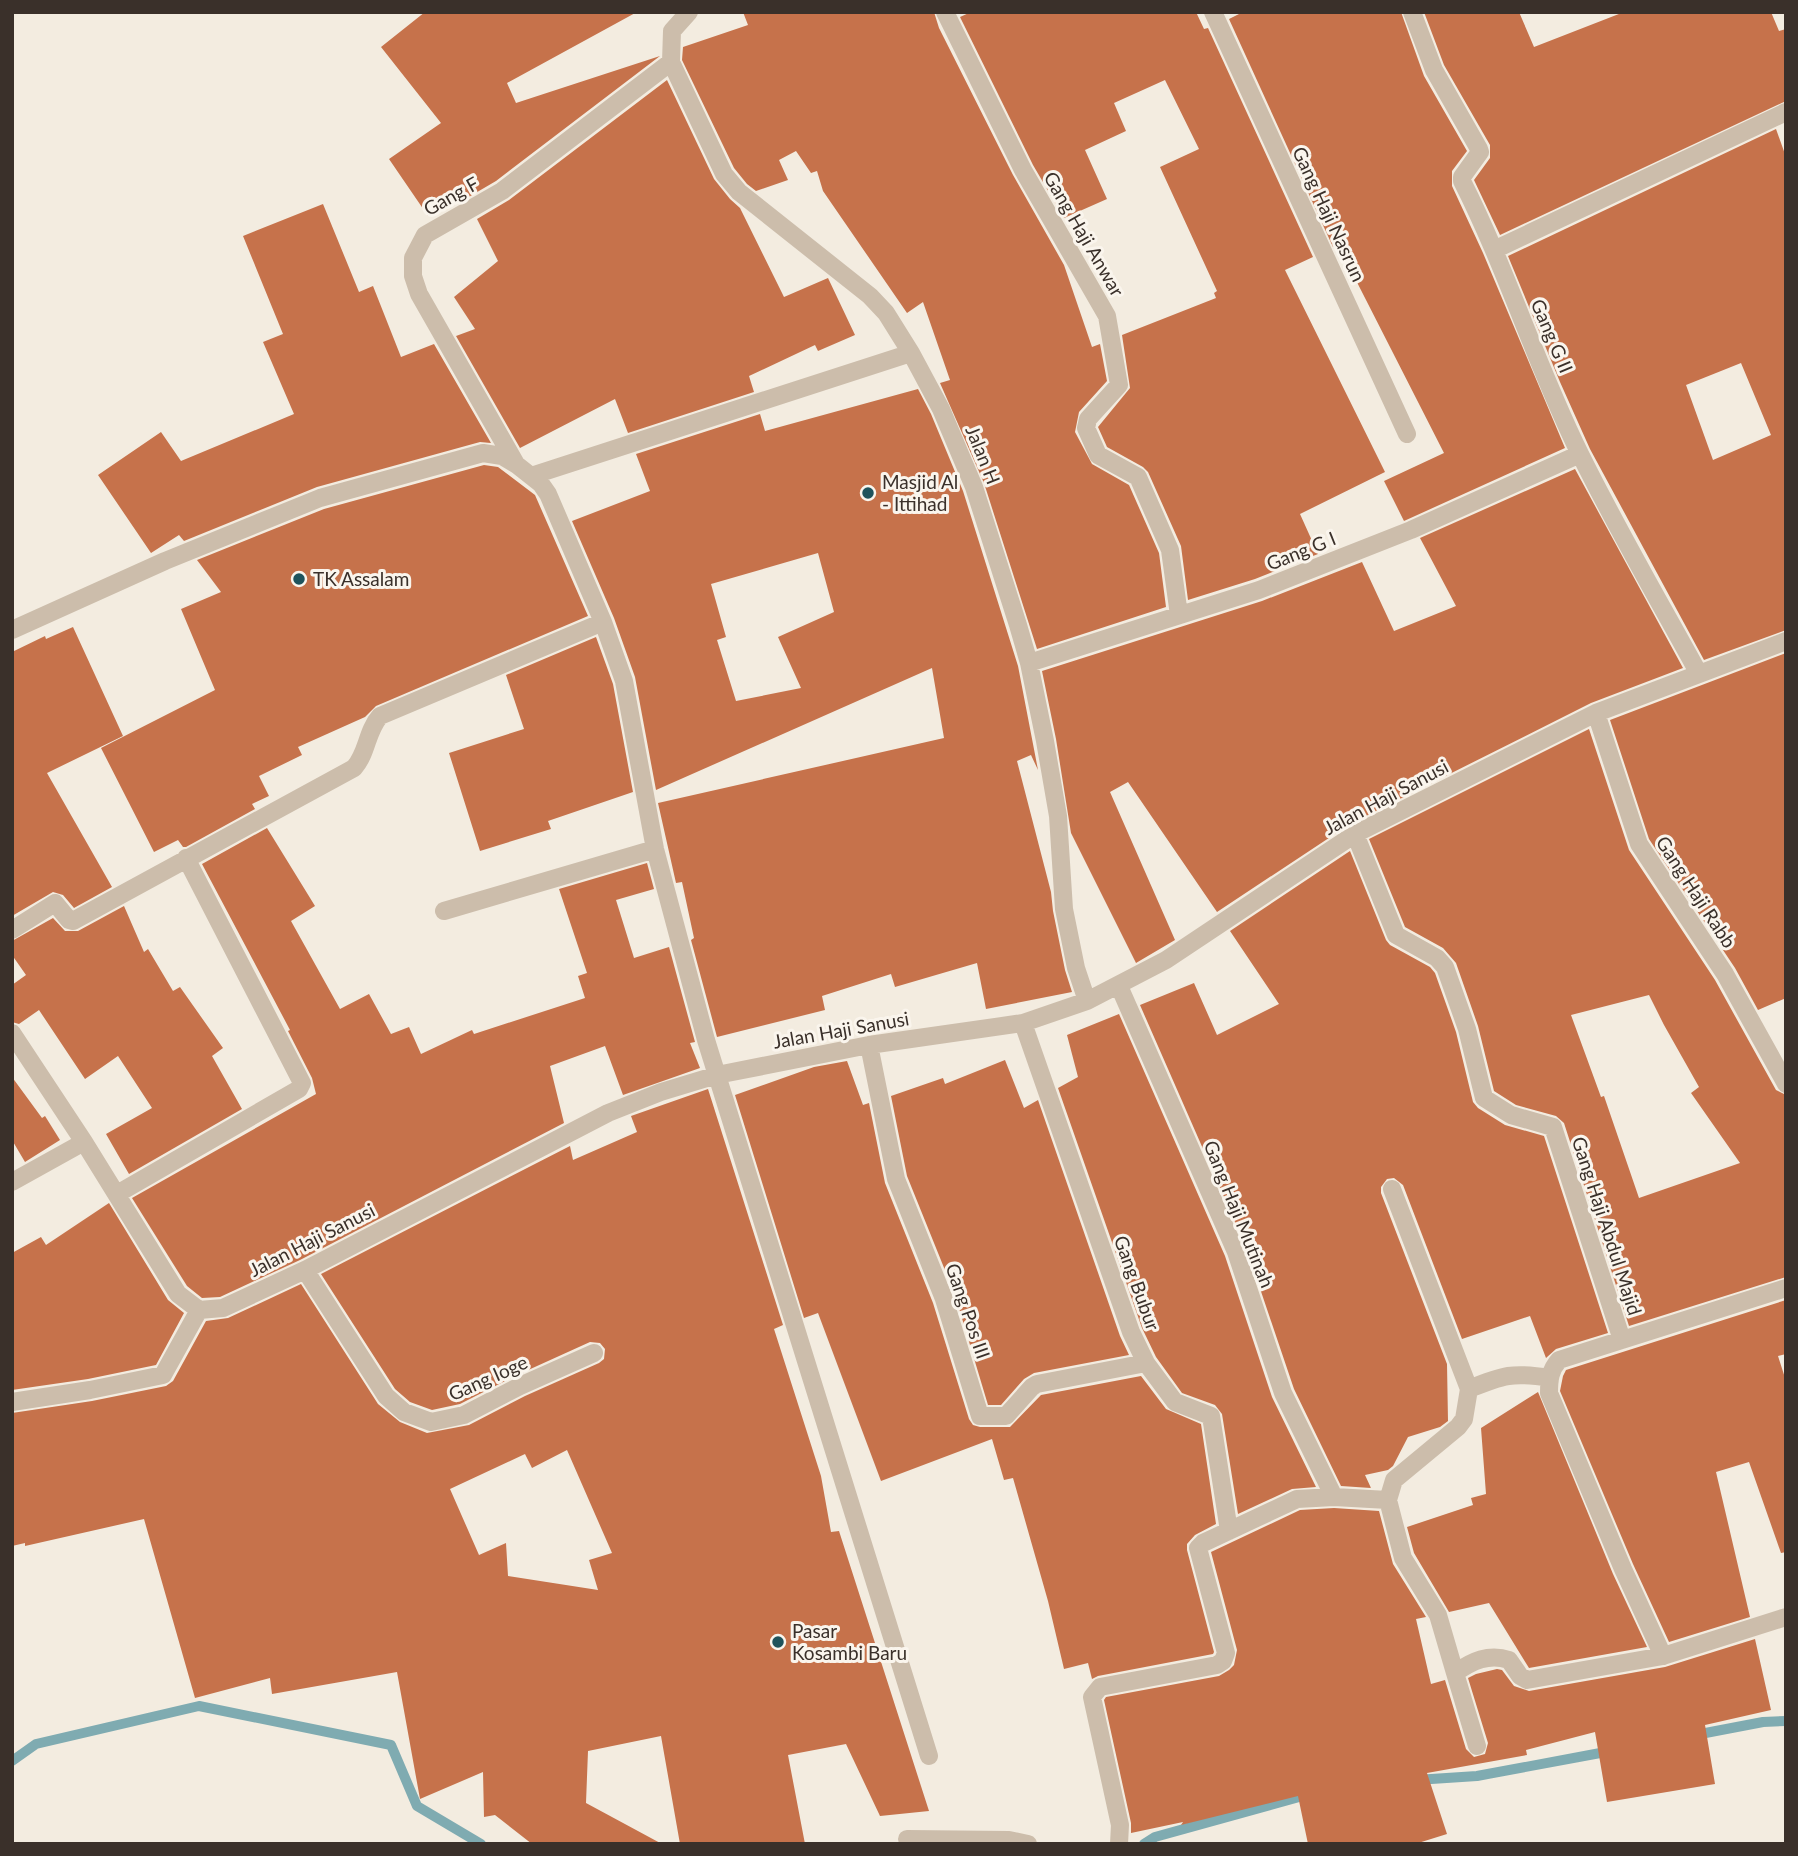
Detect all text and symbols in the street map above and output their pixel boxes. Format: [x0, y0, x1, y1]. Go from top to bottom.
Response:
street label: Gang Haji Nasrun [1288, 143, 1371, 285]
street label: Gang Haji Anwar [1039, 167, 1129, 300]
street label: Gang F [419, 171, 483, 220]
street label: Gang G II [1527, 295, 1578, 376]
street label: Jalan H [961, 422, 1006, 487]
place label: Masjid Al - Ittihad [882, 470, 958, 515]
marker: Masjid Al - Ittihad [860, 485, 876, 501]
street label: Gang G I [1263, 526, 1339, 575]
place label: TK Assalam [313, 567, 409, 590]
marker: TK Assalam [291, 571, 307, 587]
street label: Jalan Haji Sanusi [1320, 754, 1452, 839]
street label: Gang Haji Rabb [1652, 831, 1741, 952]
street label: Jalan Haji Sanusi [771, 1006, 911, 1053]
street label: Gang Haji Abdul Majid [1568, 1134, 1647, 1318]
street label: Gang Haji Mutinah [1199, 1137, 1279, 1291]
street label: Jalan Haji Sanusi [245, 1198, 378, 1281]
street label: Gang Bubur [1110, 1232, 1165, 1334]
street label: Gang Pos III [941, 1260, 996, 1362]
street label: Gang Ioge [445, 1350, 531, 1405]
place label: Pasar Kosambi Baru [792, 1619, 907, 1664]
marker: Pasar Kosambi Baru [770, 1634, 786, 1650]

